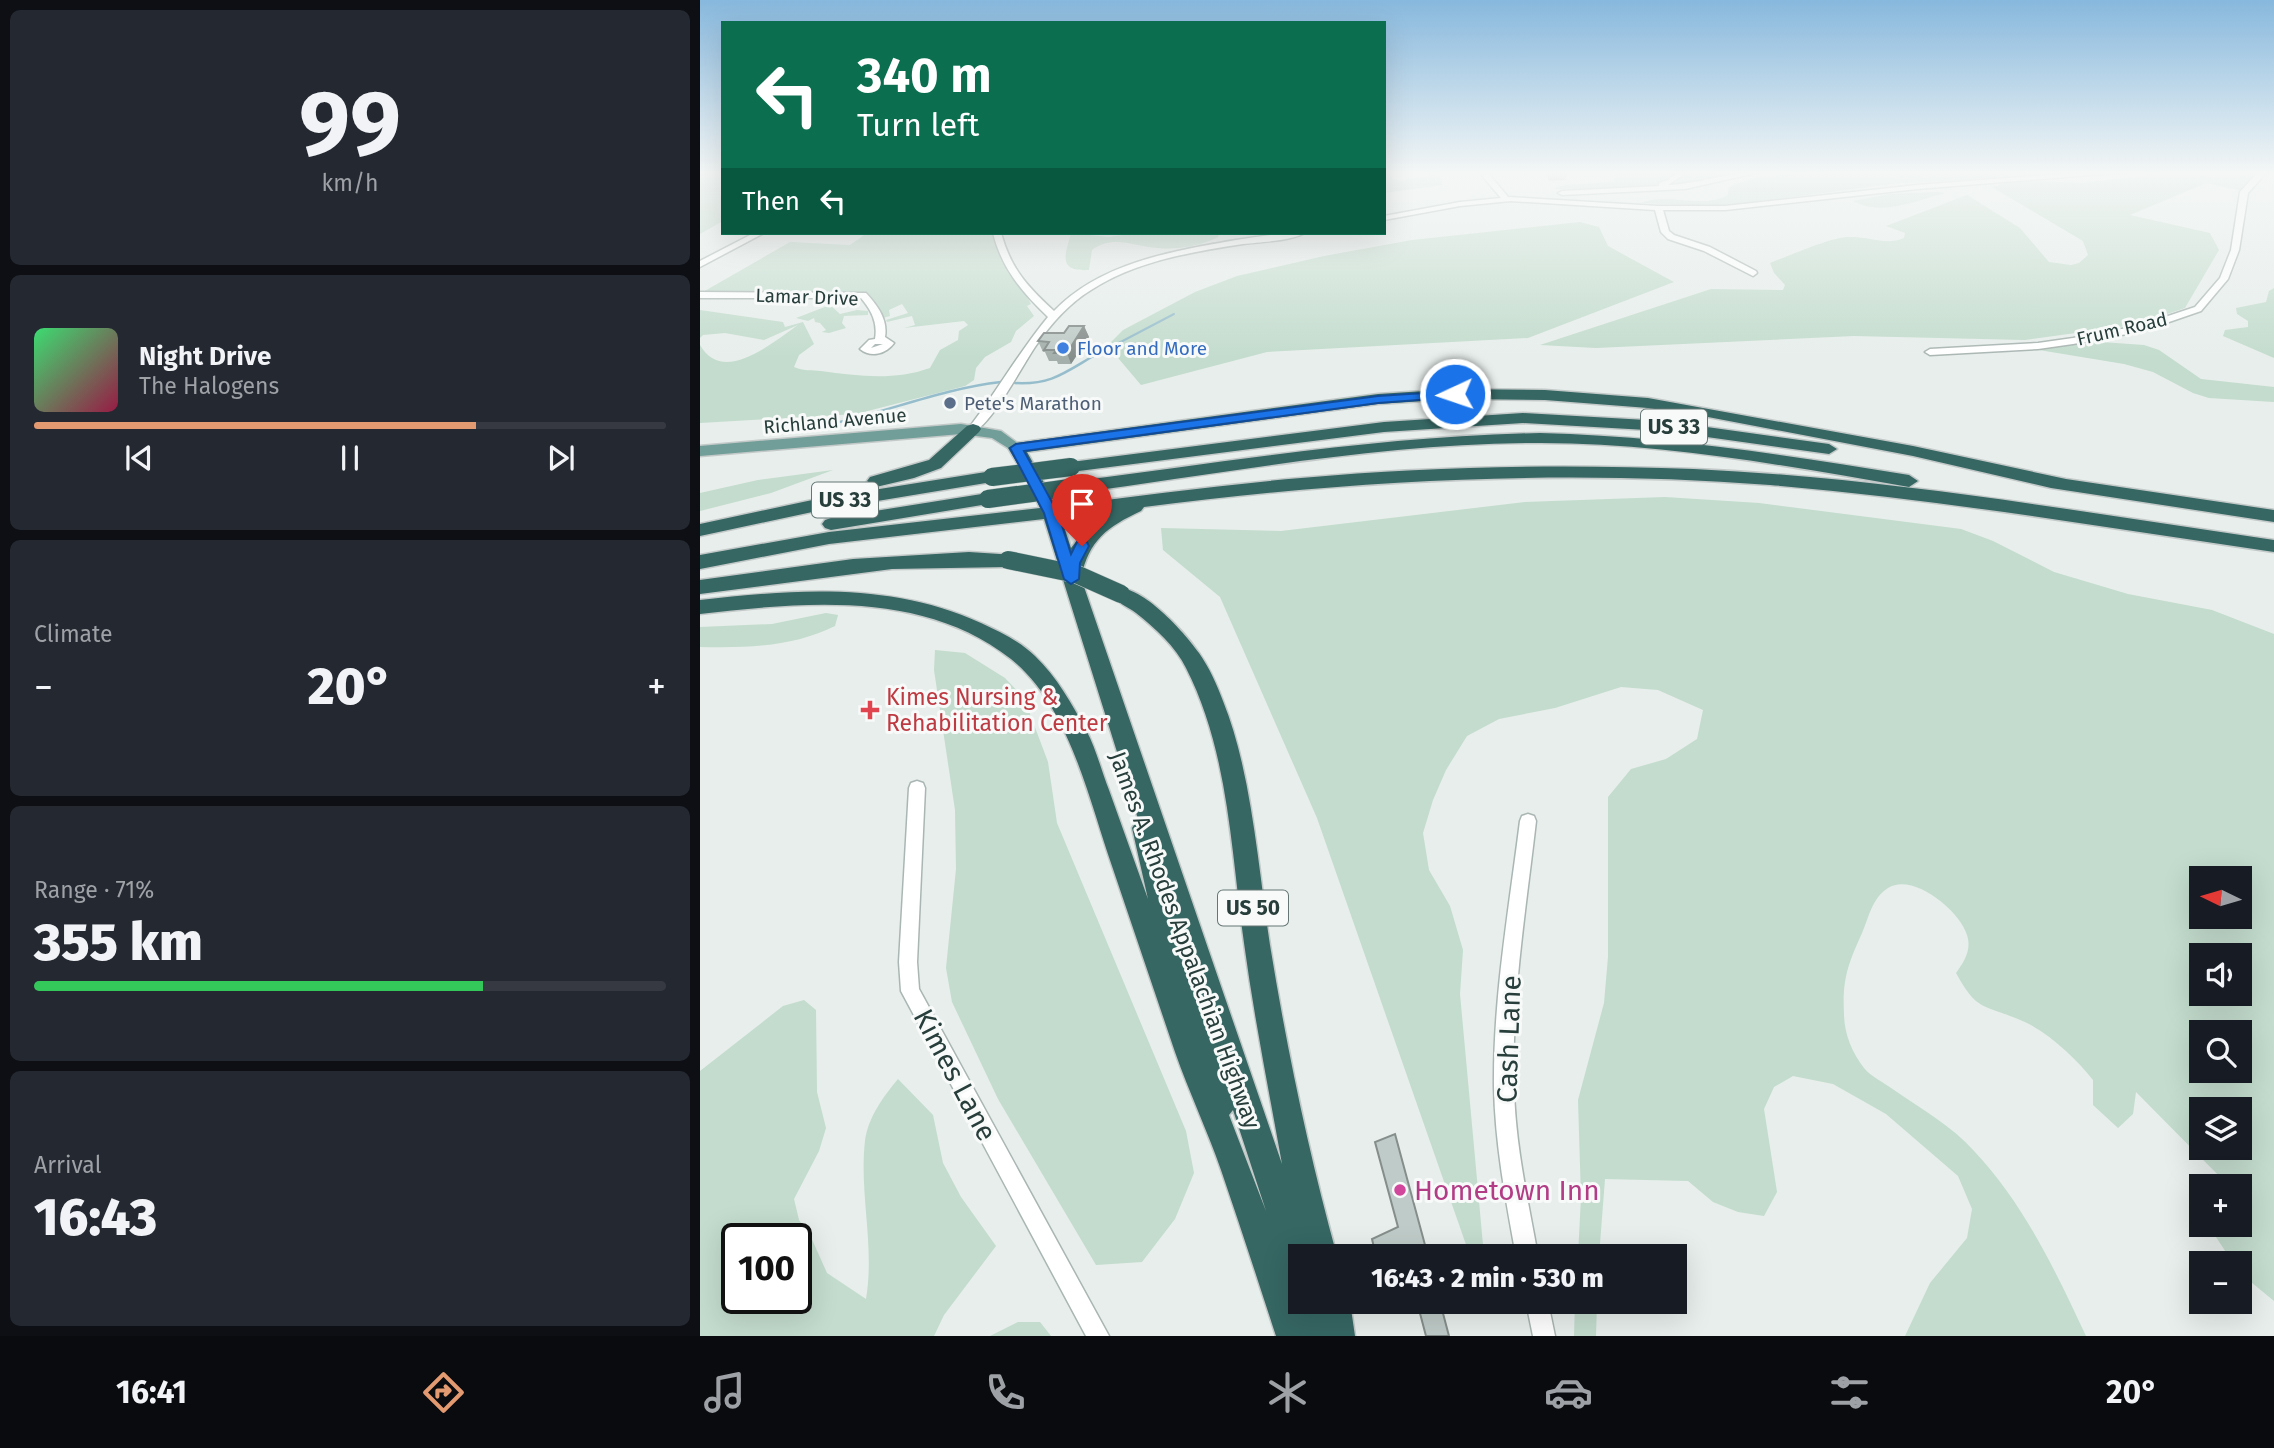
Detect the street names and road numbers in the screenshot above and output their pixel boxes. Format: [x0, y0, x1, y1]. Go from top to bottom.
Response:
street label: Lamar Drive [755, 284, 859, 310]
street label: Frum Road [2074, 307, 2170, 351]
street label: Richland Avenue [763, 403, 907, 439]
road number: US 33 [1641, 410, 1707, 444]
road number: US 33 [812, 482, 878, 518]
street label: James A. Rhodes Appalachian Highway [1104, 748, 1267, 1133]
road number: US 50 [1218, 890, 1288, 926]
street label: Cash Lane [1490, 975, 1528, 1103]
street label: Kimes Lane [906, 1003, 1004, 1147]

